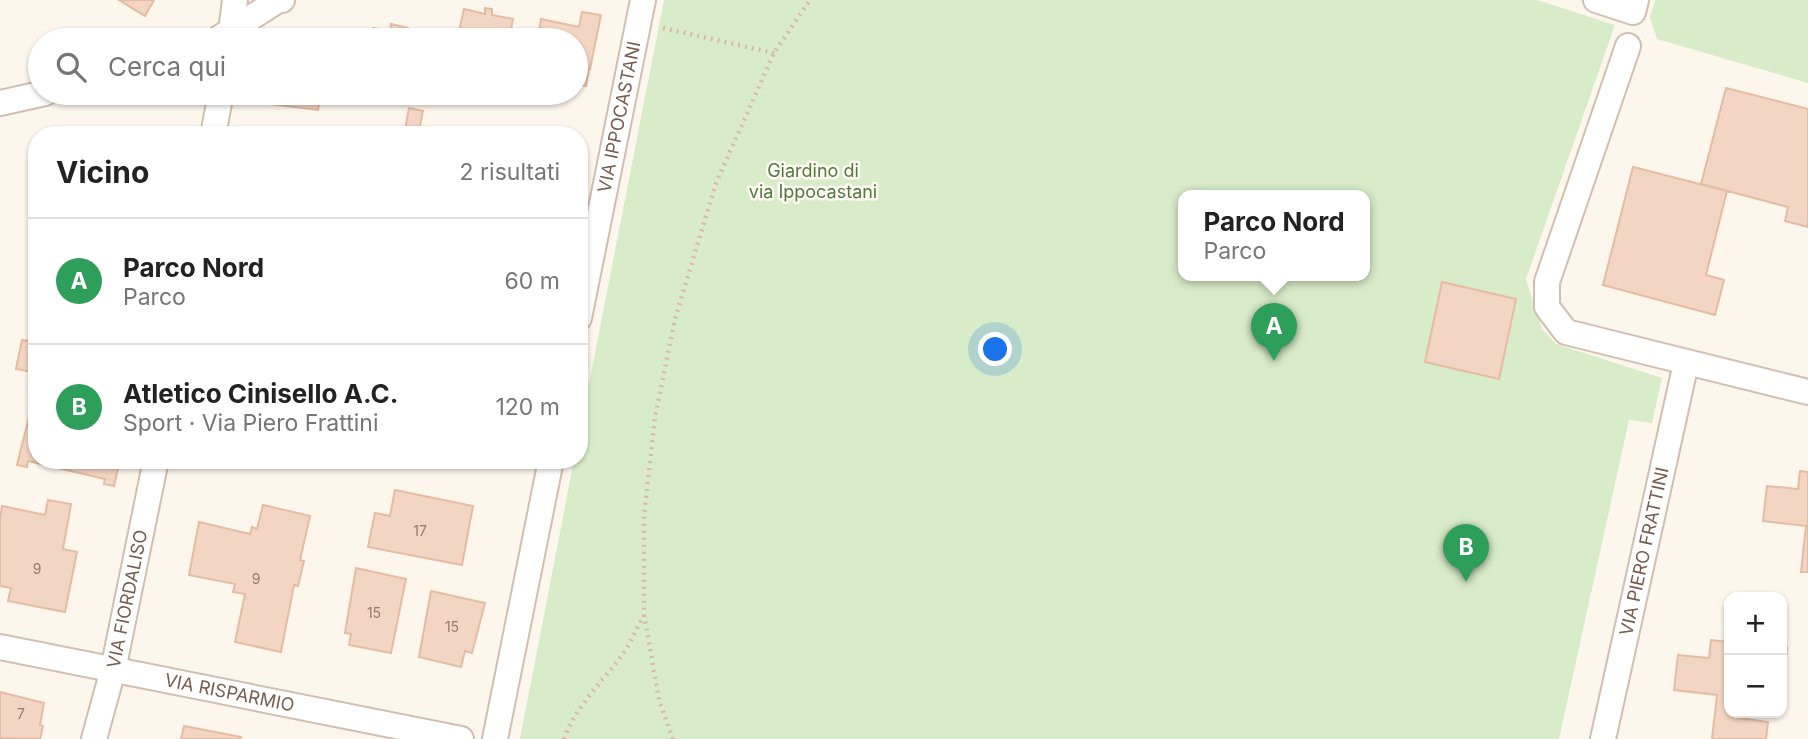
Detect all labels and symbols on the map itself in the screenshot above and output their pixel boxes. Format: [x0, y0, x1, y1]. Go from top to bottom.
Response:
street label: VIA IPPOCASTANI [593, 39, 644, 195]
park label: Giardino di via Ippocastani [749, 160, 877, 202]
pin: A [1251, 303, 1297, 361]
your location [978, 332, 1012, 366]
street label: VIA PIERO FRATTINI [1615, 465, 1673, 638]
house number: 17 [413, 522, 427, 539]
pin: B [1443, 524, 1489, 582]
street label: VIA FIORDALISO [103, 528, 151, 670]
house number: 9 [33, 560, 41, 577]
house number: 9 [252, 570, 260, 587]
house number: 15 [367, 604, 381, 621]
house number: 15 [445, 618, 459, 635]
street label: VIA RISPARMIO [163, 669, 296, 716]
house number: 7 [17, 705, 25, 722]

